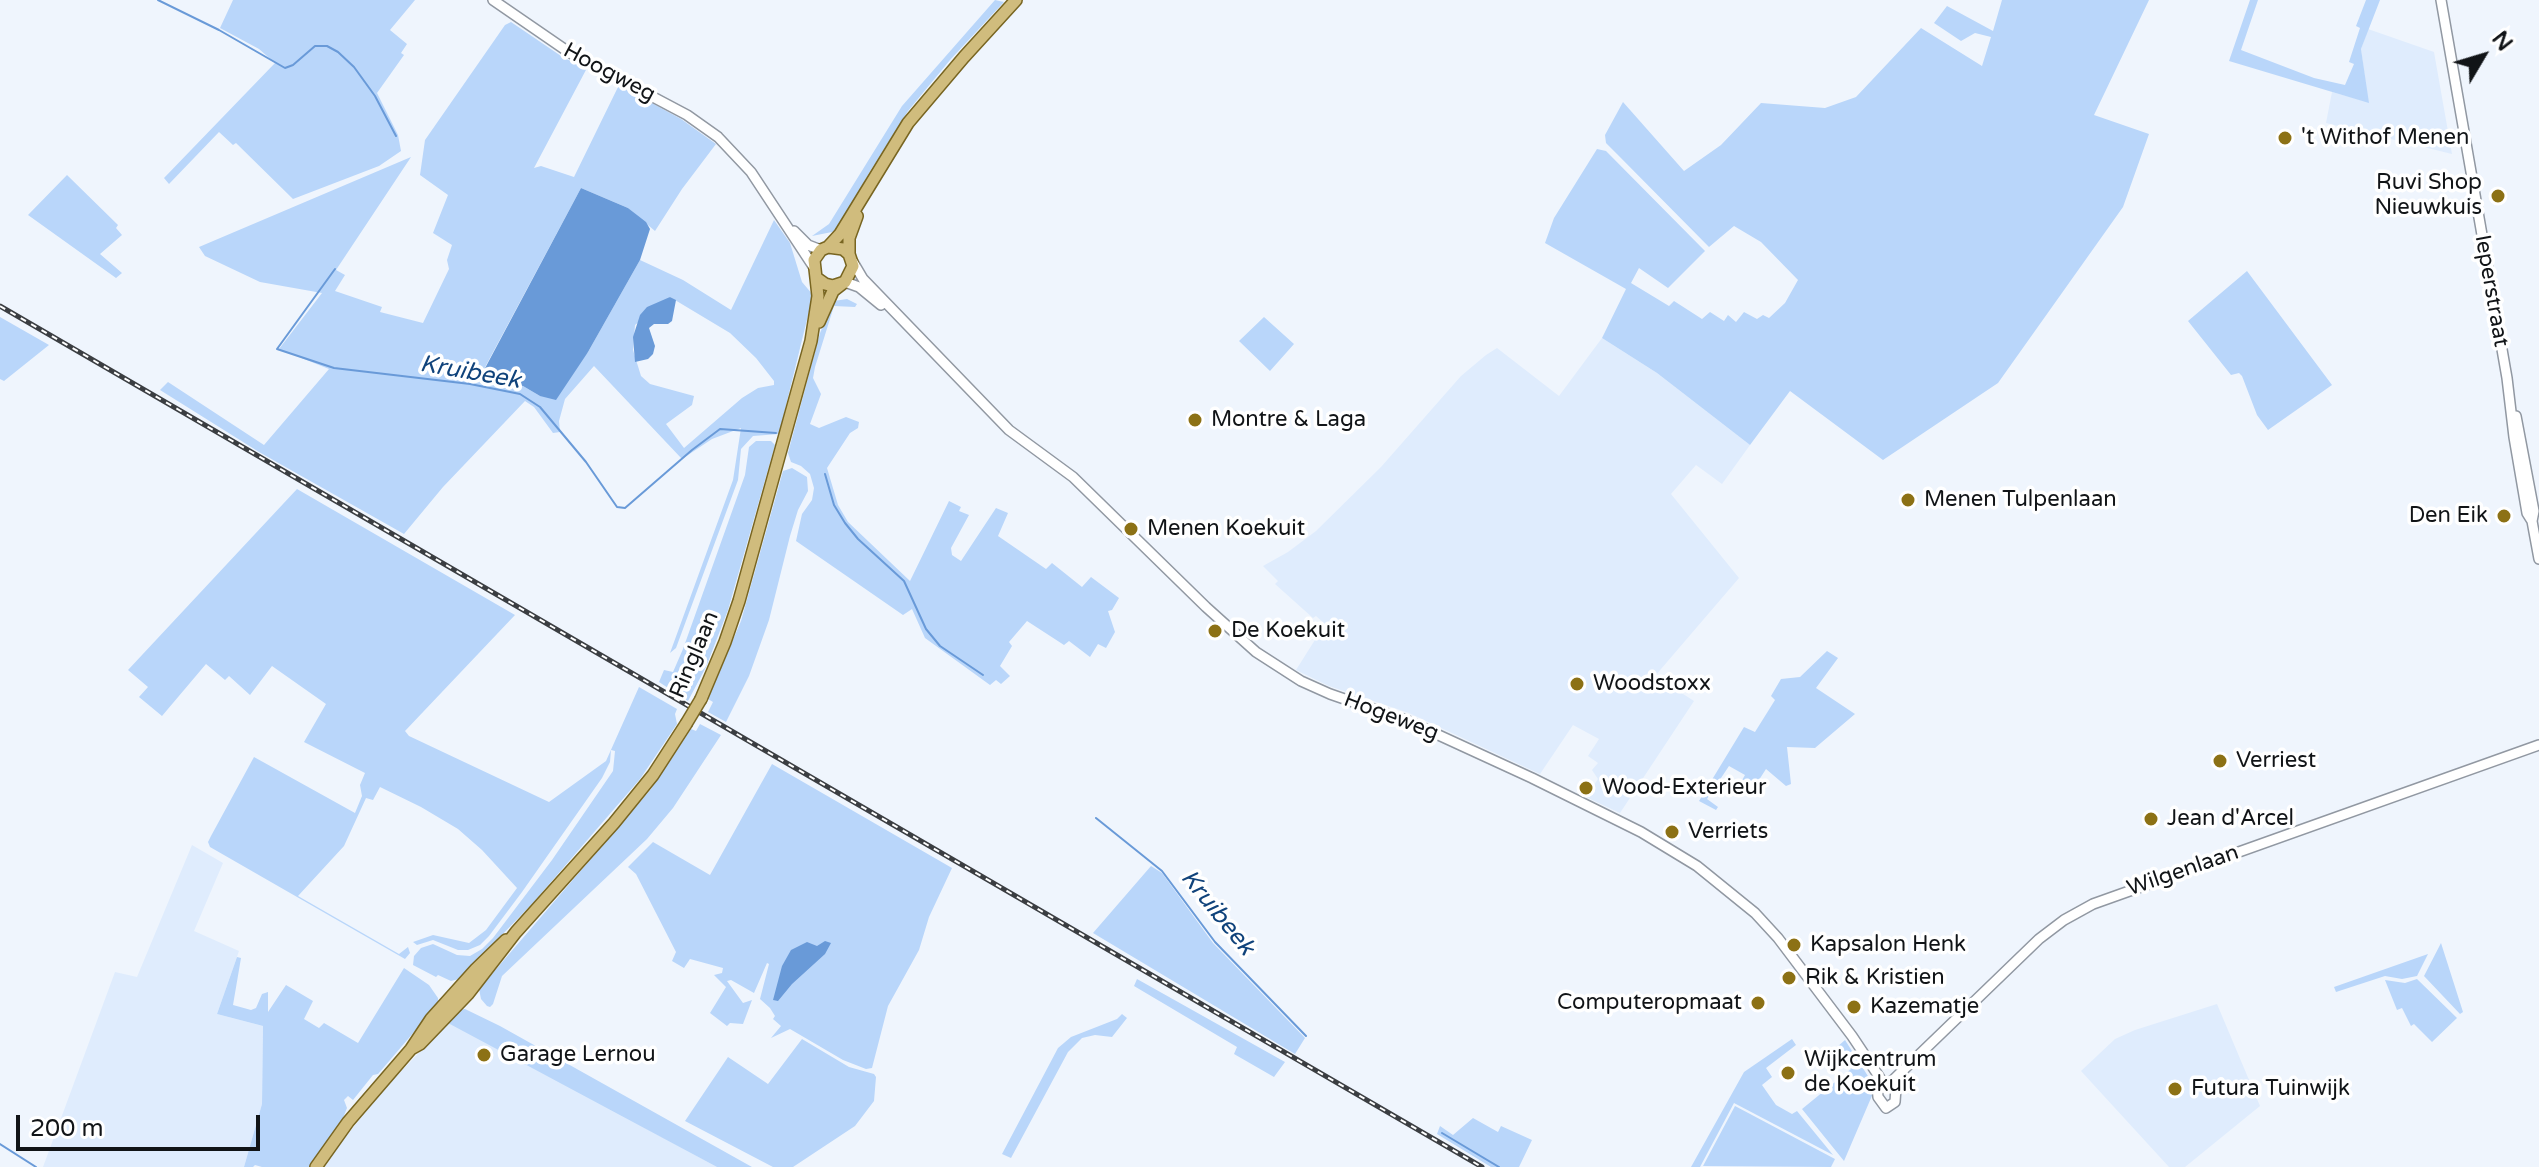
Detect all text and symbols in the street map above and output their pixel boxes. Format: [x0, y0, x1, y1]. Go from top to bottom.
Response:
north arrow [2443, 16, 2523, 96]
text: N [2486, 26, 2518, 56]
street label: Hoogweg [558, 38, 660, 108]
place label: 't Withof Menen [2301, 125, 2469, 151]
marker: 't Withof Menen [2276, 129, 2294, 147]
place label: Ruvi Shop Nieuwkuis [2374, 170, 2482, 222]
marker: Ruvi Shop Nieuwkuis [2489, 187, 2507, 205]
street label: Ieperstraat [2468, 233, 2514, 349]
water label: Kruibeek [418, 350, 522, 396]
place label: Montre & Laga [1211, 407, 1366, 433]
marker: Montre & Laga [1186, 411, 1204, 429]
place label: Menen Tulpenlaan [1924, 487, 2117, 513]
marker: Menen Tulpenlaan [1899, 491, 1917, 509]
place label: Den Eik [2409, 503, 2488, 529]
marker: Den Eik [2495, 507, 2513, 525]
place label: Menen Koekuit [1147, 516, 1305, 542]
marker: Menen Koekuit [1122, 520, 1140, 538]
street label: Ringlaan [665, 607, 725, 703]
place label: De Koekuit [1231, 618, 1345, 644]
marker: De Koekuit [1206, 622, 1224, 640]
place label: Woodstoxx [1593, 671, 1711, 697]
marker: Woodstoxx [1568, 675, 1586, 693]
street label: Hogeweg [1340, 687, 1442, 747]
place label: Verriest [2236, 748, 2316, 774]
marker: Verriest [2211, 752, 2229, 770]
place label: Wood-Exterieur [1602, 775, 1766, 801]
marker: Wood-Exterieur [1577, 779, 1595, 797]
place label: Jean d'Arcel [2167, 806, 2294, 832]
marker: Jean d'Arcel [2142, 810, 2160, 828]
place label: Verriets [1688, 819, 1768, 845]
marker: Verriets [1663, 823, 1681, 841]
street label: Wilgenlaan [2124, 840, 2242, 902]
water label: Kruibeek [1174, 865, 1260, 961]
place label: Kapsalon Henk [1810, 932, 1966, 958]
marker: Kapsalon Henk [1785, 936, 1803, 954]
place label: Rik & Kristien [1805, 965, 1945, 991]
marker: Rik & Kristien [1780, 969, 1798, 987]
place label: Computeropmaat [1557, 990, 1742, 1016]
marker: Computeropmaat [1749, 994, 1767, 1012]
place label: Kazematje [1870, 994, 1979, 1020]
marker: Kazematje [1845, 998, 1863, 1016]
place label: Garage Lernou [500, 1042, 656, 1068]
marker: Garage Lernou [475, 1046, 493, 1064]
place label: Wijkcentrum de Koekuit [1804, 1047, 1937, 1098]
marker: Wijkcentrum de Koekuit [1779, 1064, 1797, 1082]
place label: Futura Tuinwijk [2191, 1076, 2350, 1102]
marker: Futura Tuinwijk [2166, 1080, 2184, 1098]
scale bar [20, 1099, 264, 1149]
text: 200 m [30, 1114, 104, 1143]

